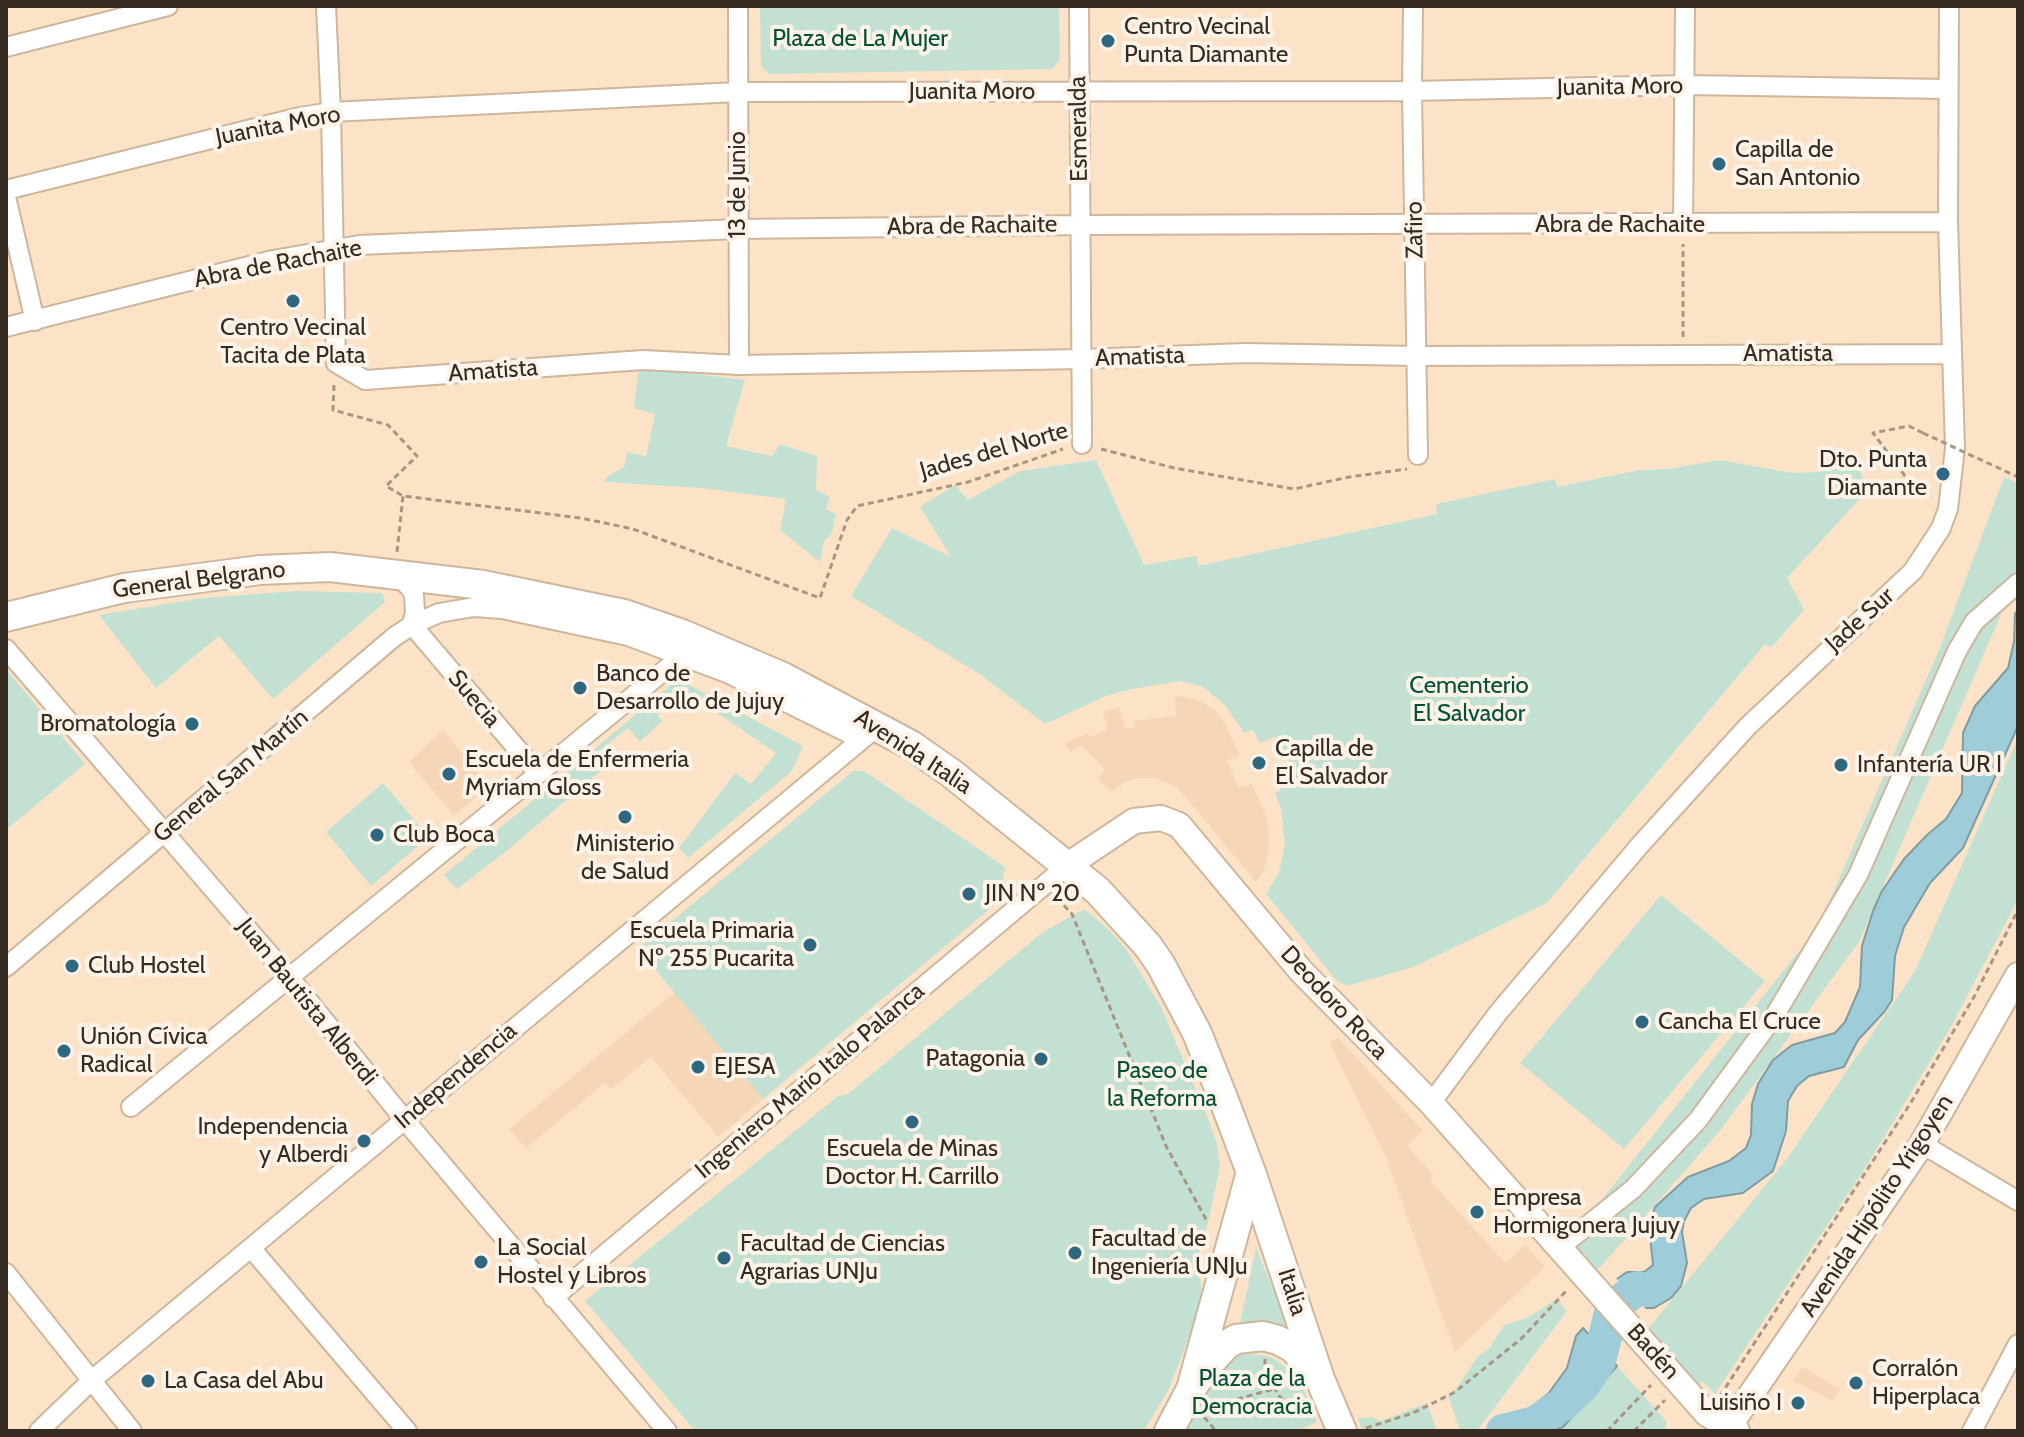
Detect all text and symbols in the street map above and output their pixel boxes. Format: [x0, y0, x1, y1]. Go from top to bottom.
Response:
place label: Centro Vecinal Punta Diamante [1124, 13, 1288, 69]
park label: Plaza de La Mujer [772, 25, 948, 53]
marker: Centro Vecinal Punta Diamante [1099, 32, 1117, 50]
street label: Juanita Moro [1557, 71, 1683, 103]
street label: Esmeralda [1064, 76, 1094, 182]
street label: Juanita Moro [909, 78, 1035, 106]
street label: Juanita Moro [213, 100, 343, 152]
street label: 13 de Junio [724, 131, 752, 239]
place label: Capilla de San Antonio [1735, 136, 1860, 192]
marker: Capilla de San Antonio [1710, 155, 1728, 173]
street label: Zafiro [1400, 201, 1430, 259]
street label: Abra de Rachaite [887, 210, 1057, 242]
street label: Abra de Rachaite [1535, 211, 1705, 239]
street label: Abra de Rachaite [192, 234, 364, 294]
marker: Centro Vecinal Tacita de Plata [284, 292, 302, 310]
place label: Centro Vecinal Tacita de Plata [220, 314, 366, 370]
street label: Amatista [1743, 340, 1833, 368]
street label: Amatista [1095, 341, 1185, 373]
street label: Amatista [447, 354, 539, 388]
street label: Jades del Norte [917, 416, 1071, 486]
place label: Dto. Punta Diamante [1819, 446, 1927, 502]
marker: Dto. Punta Diamante [1934, 465, 1952, 483]
street label: General Belgrano [111, 555, 287, 605]
street label: Jade Sur [1820, 582, 1900, 658]
place label: Banco de Desarrollo de Jujuy [596, 660, 784, 716]
street label: Suecia [442, 664, 506, 734]
park label: Cementerio El Salvador [1409, 672, 1529, 728]
marker: Banco de Desarrollo de Jujuy [571, 679, 589, 697]
street label: General San Martín [148, 703, 314, 849]
street label: Avenida Italia [849, 703, 977, 801]
place label: Bromatología [40, 710, 176, 738]
marker: Bromatología [183, 715, 201, 733]
place label: Capilla de El Salvador [1275, 735, 1388, 791]
place label: Escuela de Enfermeria Myriam Gloss [465, 746, 689, 802]
place label: Infantería UR I [1857, 751, 2002, 779]
marker: Capilla de El Salvador [1250, 754, 1268, 772]
marker: Infantería UR I [1832, 756, 1850, 774]
marker: Escuela de Enfermeria Myriam Gloss [440, 765, 458, 783]
marker: Ministerio de Salud [616, 808, 634, 826]
place label: Club Boca [393, 821, 495, 849]
marker: Club Boca [368, 826, 386, 844]
place label: Ministerio de Salud [576, 830, 674, 886]
place label: JIN Nº 20 [985, 880, 1080, 908]
marker: JIN Nº 20 [960, 885, 978, 903]
street label: Juan Bautista Alberdi [231, 913, 383, 1091]
place label: Escuela Primaria Nº 255 Pucarita [630, 917, 794, 973]
marker: Escuela Primaria Nº 255 Pucarita [801, 936, 819, 954]
street label: Deodoro Roca [1274, 940, 1394, 1066]
place label: Club Hostel [88, 952, 205, 980]
marker: Club Hostel [63, 957, 81, 975]
street label: Ingeniero Mario Italo Palanca [690, 977, 930, 1185]
place label: Cancha El Cruce [1658, 1008, 1821, 1036]
marker: Cancha El Cruce [1633, 1013, 1651, 1031]
street label: Independencia [389, 1017, 523, 1135]
place label: Unión Cívica Radical [80, 1023, 207, 1079]
marker: Unión Cívica Radical [55, 1042, 73, 1060]
place label: Patagonia [926, 1045, 1025, 1073]
marker: Patagonia [1032, 1050, 1050, 1068]
place label: EJESA [714, 1053, 776, 1081]
park label: Paseo de la Reforma [1107, 1057, 1217, 1113]
marker: EJESA [689, 1058, 707, 1076]
street label: Avenida Hipólito Yrigoyen [1794, 1089, 1960, 1323]
place label: Independencia y Alberdi [197, 1113, 348, 1169]
marker: Escuela de Minas Doctor H. Carrillo [903, 1113, 921, 1131]
marker: Independencia y Alberdi [355, 1132, 373, 1150]
place label: Escuela de Minas Doctor H. Carrillo [825, 1135, 999, 1191]
place label: Empresa Hormigonera Jujuy [1493, 1184, 1680, 1240]
marker: Empresa Hormigonera Jujuy [1468, 1203, 1486, 1221]
place label: Facultad de Ingeniería UNJu [1091, 1225, 1248, 1281]
place label: Facultad de Ciencias Agrarias UNJu [740, 1230, 945, 1286]
place label: La Social Hostel y Libros [497, 1234, 646, 1290]
marker: Facultad de Ingeniería UNJu [1066, 1244, 1084, 1262]
marker: Facultad de Ciencias Agrarias UNJu [715, 1249, 733, 1267]
marker: La Social Hostel y Libros [472, 1253, 490, 1271]
street label: Italia [1271, 1265, 1313, 1319]
street label: Badén [1621, 1318, 1685, 1386]
place label: Corralón Hiperplaca [1872, 1355, 1980, 1411]
park label: Plaza de la Democracia [1191, 1365, 1313, 1421]
place label: La Casa del Abu [164, 1367, 323, 1395]
marker: La Casa del Abu [139, 1372, 157, 1390]
marker: Corralón Hiperplaca [1847, 1374, 1865, 1392]
place label: Luisiño I [1699, 1389, 1782, 1417]
marker: Luisiño I [1789, 1394, 1807, 1412]

